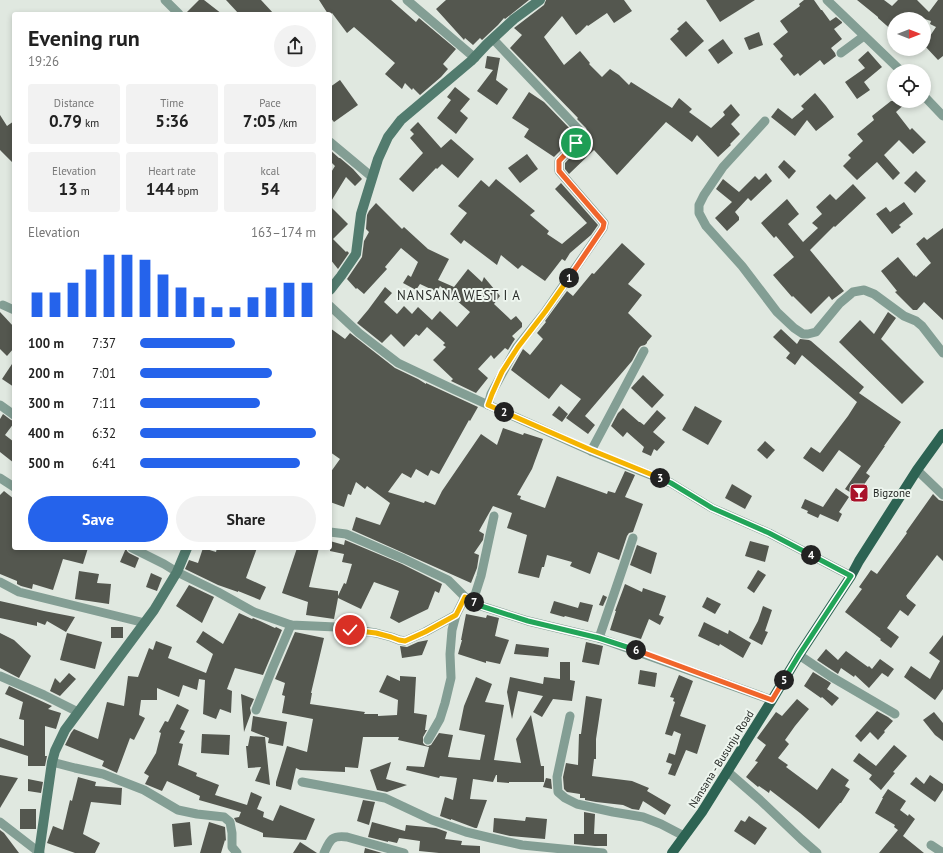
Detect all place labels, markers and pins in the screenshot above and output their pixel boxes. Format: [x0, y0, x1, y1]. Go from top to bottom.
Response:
pin [559, 126, 593, 160]
pin: 1 [559, 268, 579, 288]
pin: 2 [494, 402, 514, 422]
pin: 3 [650, 468, 670, 488]
bar icon: Bigzone [848, 482, 870, 504]
place label: Bigzone [873, 486, 911, 500]
pin: 4 [801, 545, 821, 565]
pin: 7 [464, 592, 484, 612]
pin [333, 613, 367, 647]
pin: 6 [626, 640, 646, 660]
pin: 5 [774, 670, 794, 690]

